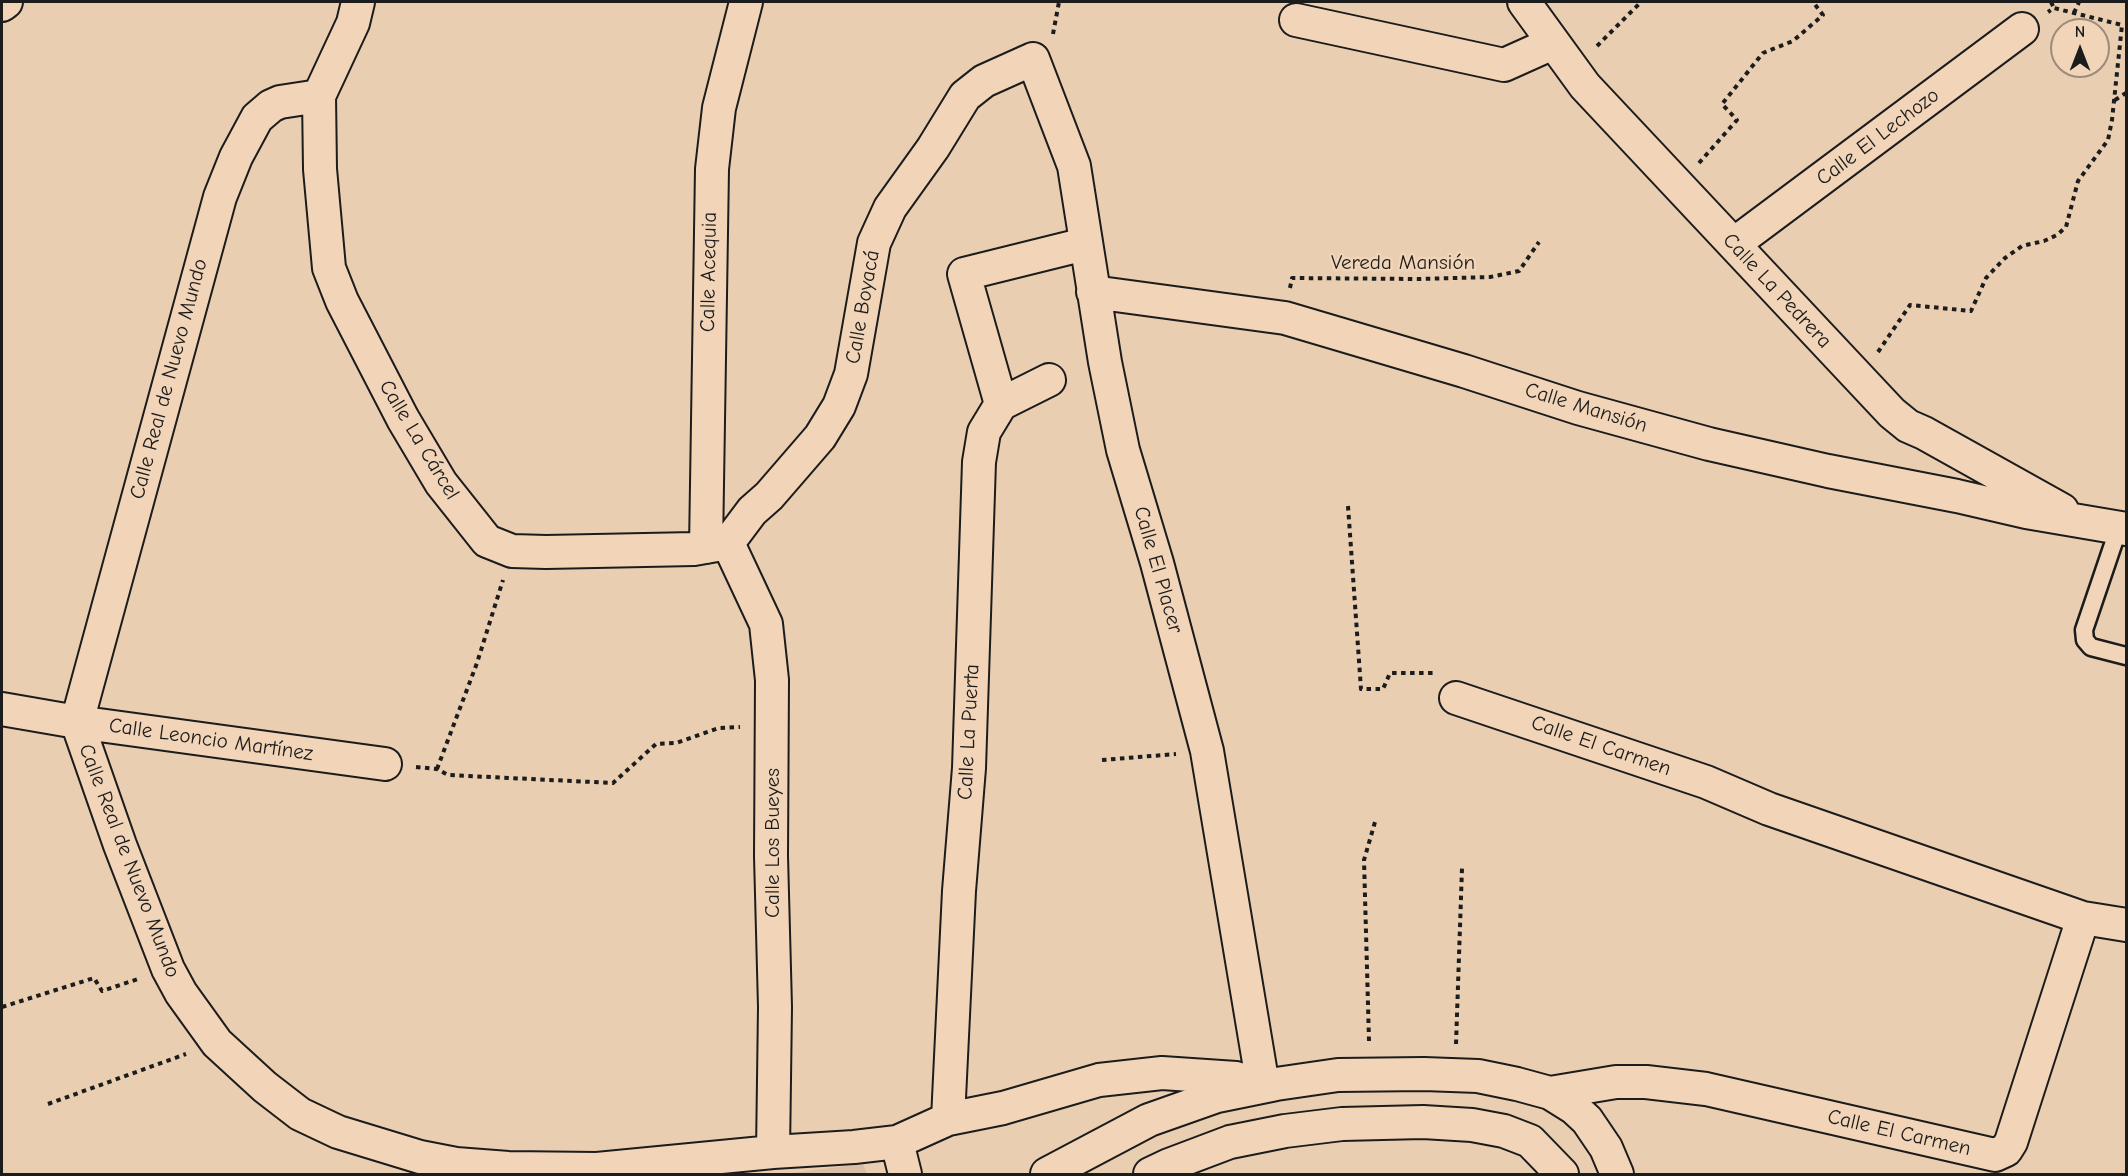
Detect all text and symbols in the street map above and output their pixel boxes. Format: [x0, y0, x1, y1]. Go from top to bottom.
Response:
north arrow [2050, 18, 2110, 78]
text: N [2075, 23, 2085, 41]
street label: Calle El Lechozo [1812, 83, 1944, 191]
street label: Calle Acequia [695, 212, 723, 332]
street label: Calle La Pedrera [1717, 228, 1837, 354]
street label: Calle Boyacá [841, 248, 885, 366]
street label: Vereda Mansión [1331, 250, 1475, 276]
street label: Calle Real de Nuevo Mundo [125, 256, 213, 502]
street label: Calle La Cárcel [373, 376, 465, 504]
street label: Calle Mansión [1522, 377, 1650, 439]
street label: Calle El Placer [1128, 504, 1188, 636]
street label: Calle La Puerta [953, 663, 985, 801]
street label: Calle El Carmen [1528, 710, 1674, 782]
street label: Calle Leoncio Martínez [107, 713, 315, 767]
street label: Calle Real de Nuevo Mundo [73, 741, 185, 981]
street label: Calle Los Bueyes [760, 768, 786, 918]
street label: Calle El Carmen [1825, 1104, 1973, 1162]

